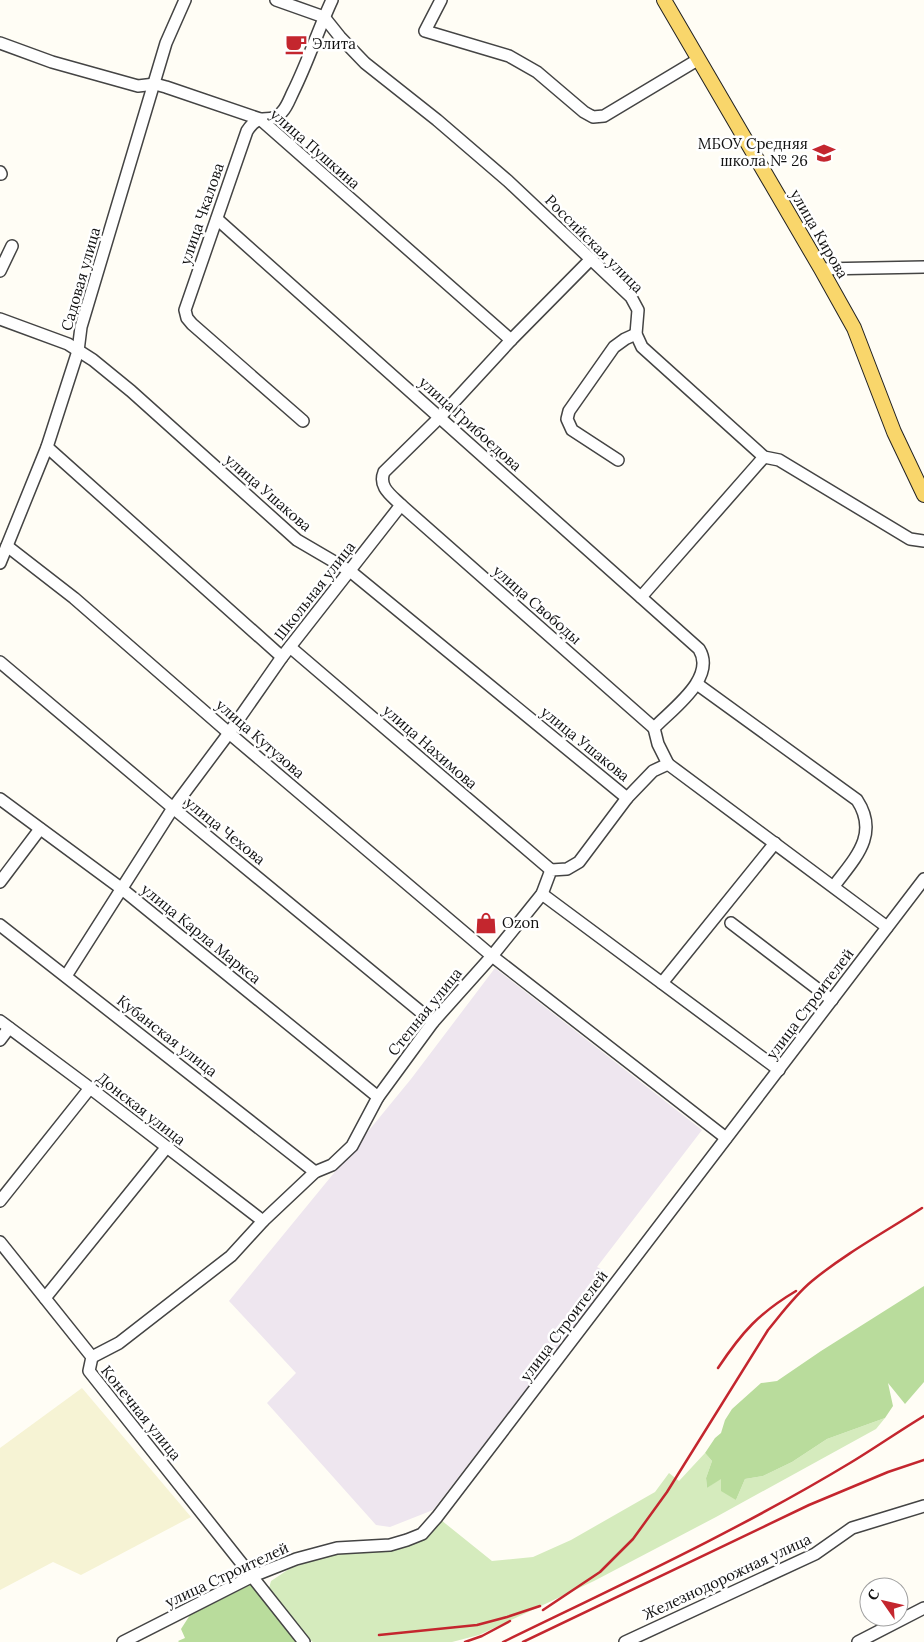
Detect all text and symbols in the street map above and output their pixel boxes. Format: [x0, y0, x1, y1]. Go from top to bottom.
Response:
cafe icon: Элита [283, 31, 309, 57]
place label: Элита [312, 34, 356, 53]
street label: улица Пушкина [266, 104, 364, 193]
place label: МБОУ Средняя школа № 26 [698, 134, 808, 170]
school or university icon: МБОУ Средняя школа № 26 [811, 140, 837, 166]
street label: улица Чкалова [175, 160, 228, 267]
street label: улица Кирова [786, 186, 853, 282]
street label: Российская улица [541, 190, 648, 297]
street label: Садовая улица [57, 225, 104, 333]
street label: улица Грибоедова [415, 372, 526, 475]
street label: улица Ушакова [221, 450, 316, 536]
street label: Школьная улица [270, 537, 359, 644]
street label: улица Свободы [489, 561, 585, 648]
street label: улица Кутузова [212, 695, 309, 783]
street label: улица Нахимова [379, 700, 482, 793]
street label: улица Ушакова [537, 702, 634, 785]
street label: улица Чехова [181, 792, 269, 869]
street label: улица Карла Маркса [138, 879, 265, 988]
shop icon: Ozon [473, 910, 499, 936]
place label: Ozon [502, 913, 539, 932]
street label: улица Строителей [762, 944, 858, 1063]
street label: Степная улица [383, 964, 466, 1059]
street label: Кубанская улица [113, 991, 221, 1081]
street label: Донская улица [93, 1068, 190, 1149]
street label: улица Строителей [516, 1266, 612, 1385]
street label: Конечная улица [97, 1361, 186, 1464]
street label: Железнодорожная улица [640, 1529, 814, 1624]
street label: улица Строителей [162, 1538, 292, 1611]
north arrow [859, 1577, 909, 1627]
text: С [863, 1585, 884, 1604]

